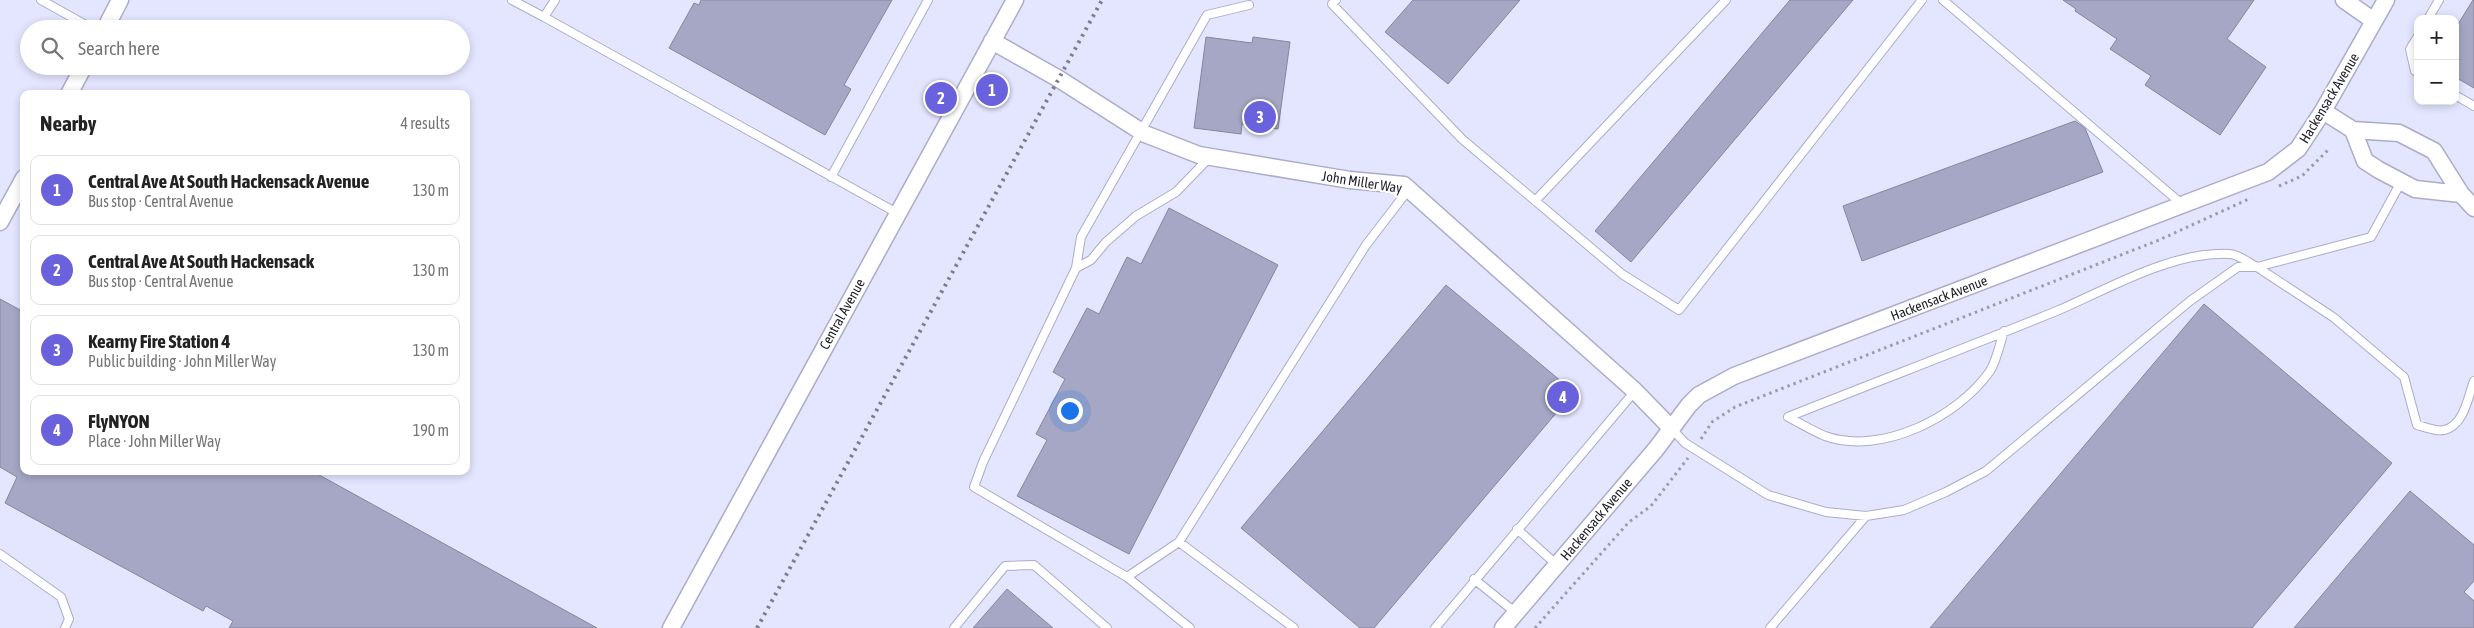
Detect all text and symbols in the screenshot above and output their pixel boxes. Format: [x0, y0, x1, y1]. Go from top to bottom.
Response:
map controls [2414, 15, 2459, 105]
button: + [2414, 15, 2459, 60]
search box [20, 20, 470, 75]
icon: search [38, 34, 66, 62]
text: Search here [78, 37, 160, 59]
street label: Hackensack Avenue [2296, 50, 2362, 146]
button: − [2414, 60, 2459, 105]
pin: 1 [976, 71, 1008, 109]
pin: 2 [925, 79, 957, 117]
pin: 3 [1244, 98, 1276, 136]
text: Nearby [40, 111, 96, 135]
text: 4 results [400, 114, 450, 132]
street label: John Miller Way [1321, 168, 1403, 196]
text: Central Ave At South Hackensack Avenue [88, 170, 369, 192]
text: 1 [53, 181, 61, 199]
text: 130 m [413, 181, 449, 199]
text: Bus stop · Central Avenue [88, 192, 234, 210]
text: Central Ave At South Hackensack [88, 250, 314, 272]
text: 2 [53, 261, 61, 279]
text: 130 m [413, 261, 449, 279]
text: Bus stop · Central Avenue [88, 272, 234, 290]
street label: Hackensack Avenue [1888, 272, 1990, 324]
street label: Central Avenue [816, 276, 868, 352]
text: Kearny Fire Station 4 [88, 330, 230, 352]
text: 3 [53, 341, 61, 359]
text: 130 m [413, 341, 449, 359]
text: Public building · John Miller Way [88, 352, 276, 370]
pin: 4 [1547, 378, 1579, 416]
your location [1057, 398, 1083, 424]
text: FlyNYON [88, 410, 150, 432]
text: 4 [53, 421, 61, 439]
text: 190 m [413, 421, 449, 439]
text: Place · John Miller Way [88, 432, 221, 450]
street label: Hackensack Avenue [1557, 475, 1635, 563]

